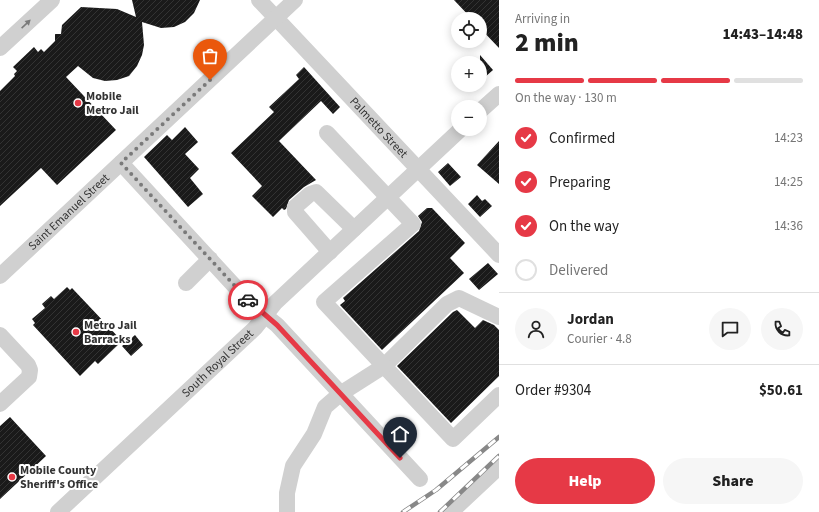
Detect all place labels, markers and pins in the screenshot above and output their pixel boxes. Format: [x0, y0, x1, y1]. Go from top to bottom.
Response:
pin [193, 39, 227, 80]
place label: Mobile Metro Jail [86, 88, 139, 119]
marker: Mobile Metro Jail [73, 98, 83, 108]
place label: Metro Jail Barracks [84, 317, 137, 348]
marker: Metro Jail Barracks [71, 327, 81, 337]
pin [383, 417, 417, 458]
place label: Mobile County Sheriff's Office [20, 462, 98, 493]
marker: Mobile County Sheriff's Office [7, 472, 17, 482]

